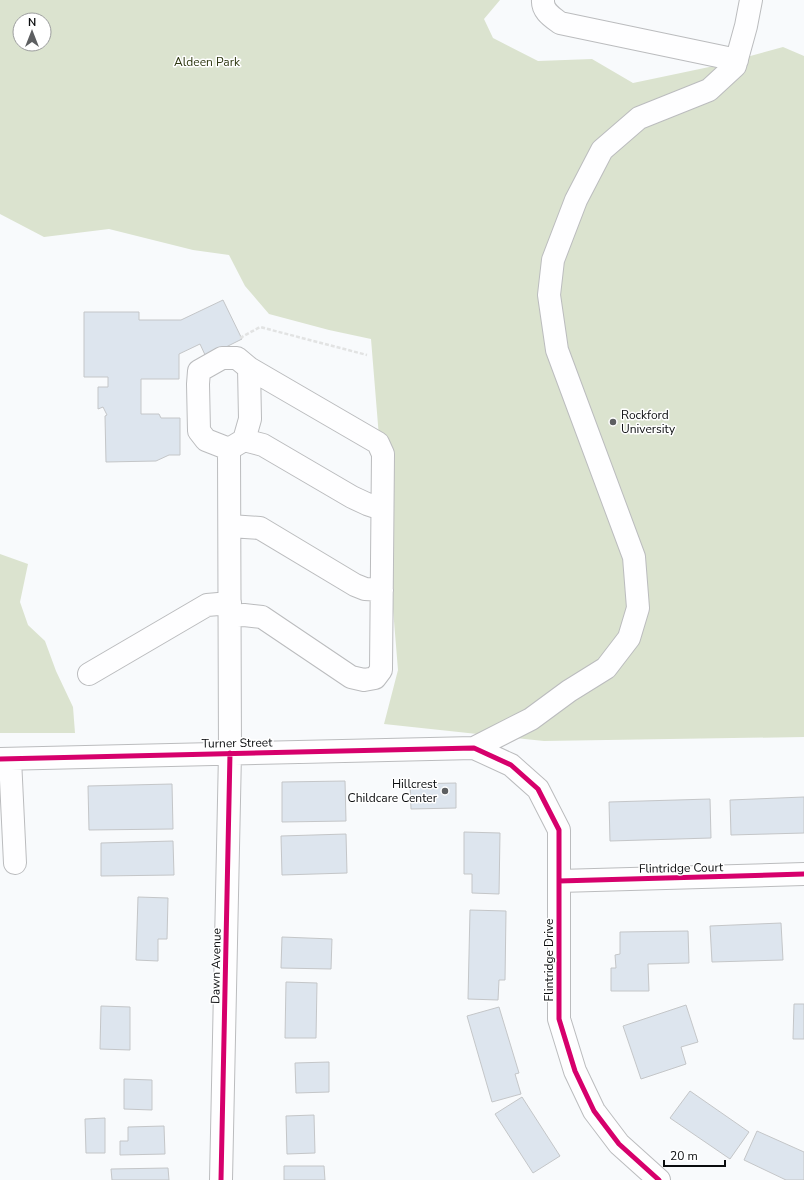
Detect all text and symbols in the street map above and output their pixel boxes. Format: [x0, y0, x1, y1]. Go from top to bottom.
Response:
north arrow [12, 12, 52, 52]
text: N [28, 15, 36, 30]
park label: Aldeen Park [174, 54, 241, 70]
place label: Rockford University [621, 407, 676, 437]
marker: Rockford University [608, 417, 618, 427]
street label: Turner Street [202, 734, 273, 752]
place label: Hillcrest Childcare Center [348, 776, 438, 806]
marker: Hillcrest Childcare Center [440, 786, 450, 796]
street label: Flintridge Court [639, 859, 724, 877]
street label: Flintridge Drive [541, 919, 557, 1001]
street label: Dawn Avenue [207, 928, 225, 1004]
scale bar [664, 1142, 725, 1168]
text: 20 m [670, 1148, 698, 1164]

